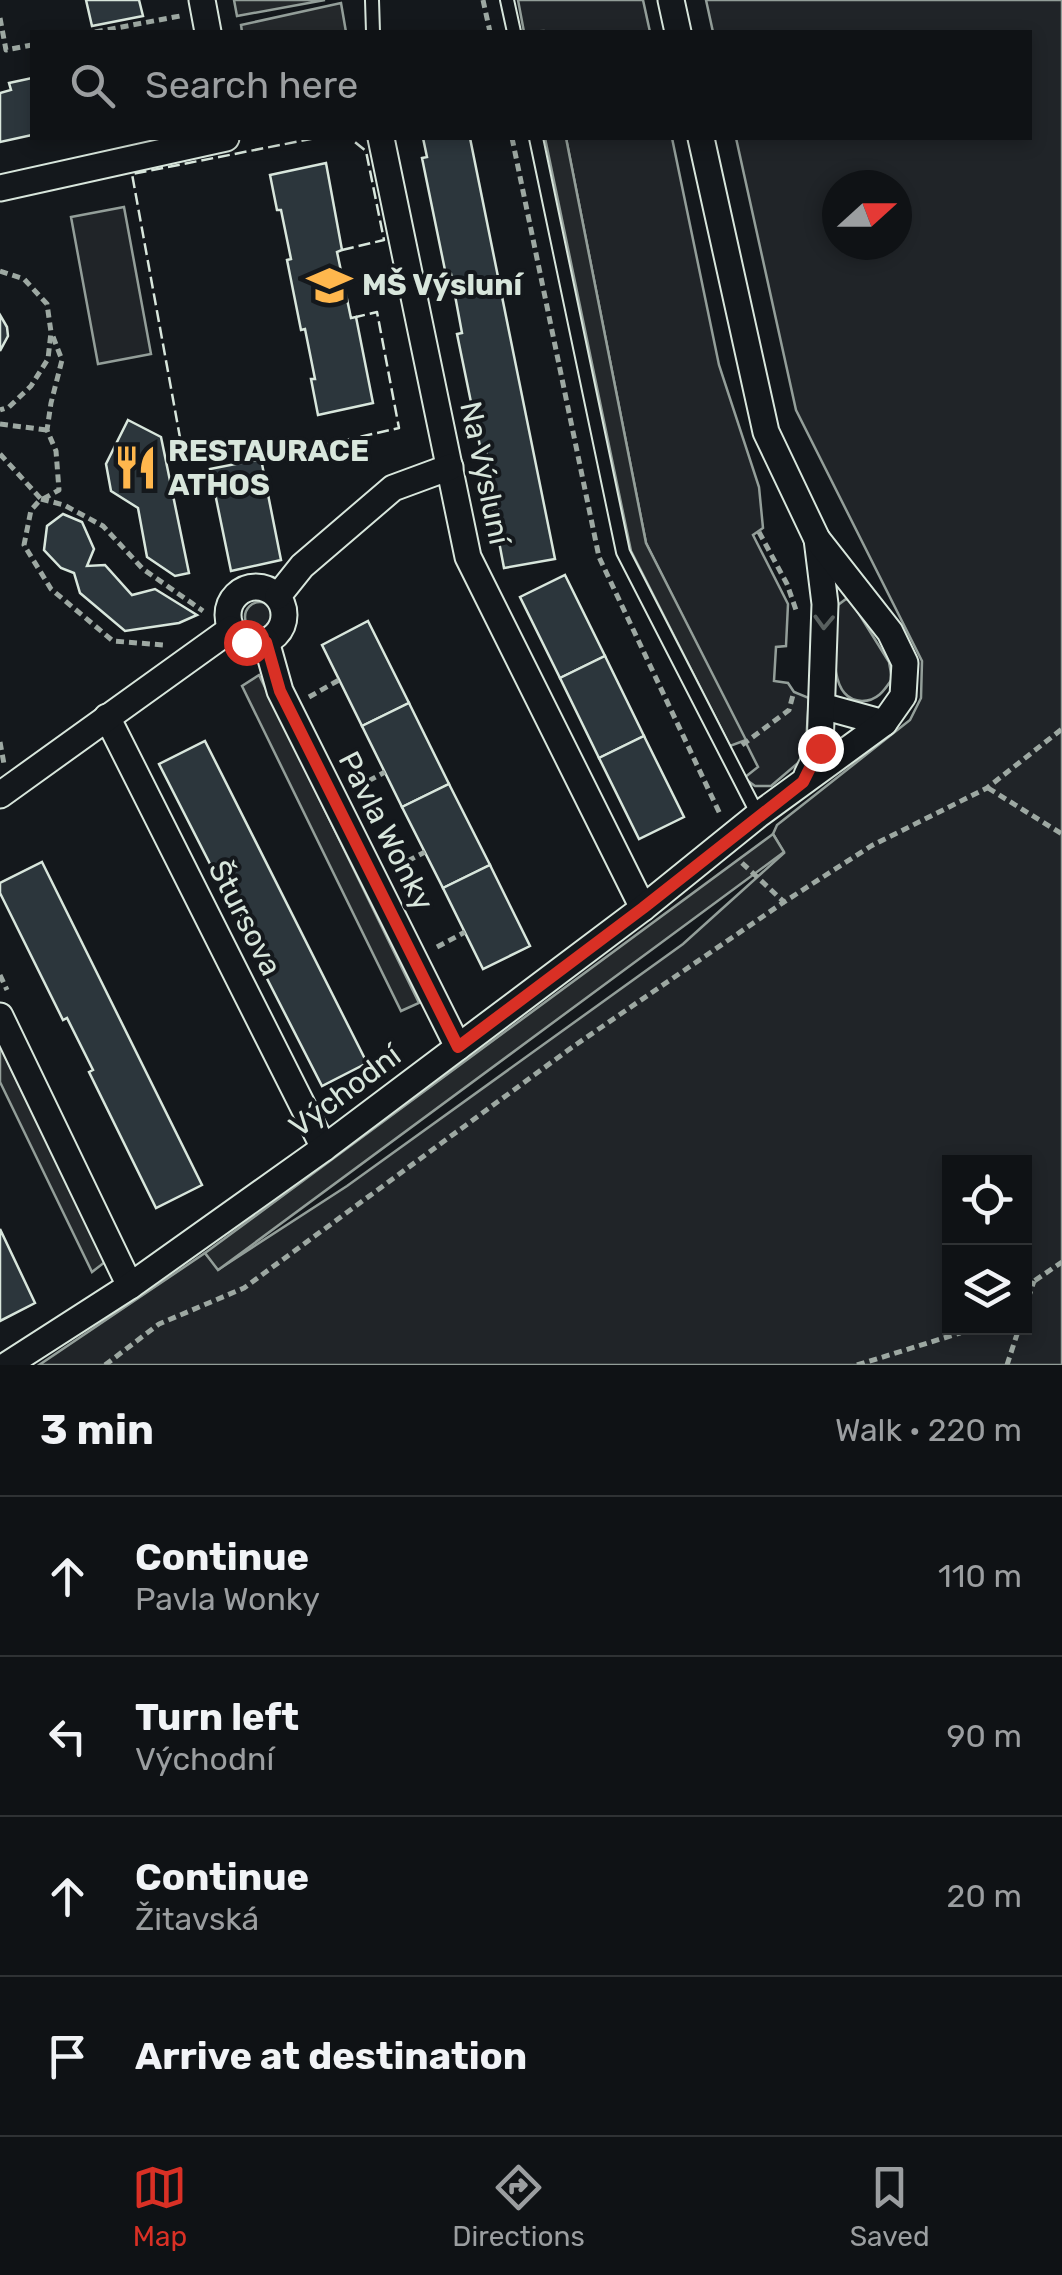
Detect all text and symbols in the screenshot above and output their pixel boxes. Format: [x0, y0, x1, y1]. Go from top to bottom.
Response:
search box [30, 30, 1032, 140]
icon: search [65, 58, 120, 113]
text: Search here [145, 62, 358, 108]
north arrow [822, 170, 912, 260]
school or university icon: MŠ Výsluní [305, 261, 353, 309]
place label: MŠ Výsluní [362, 267, 525, 303]
street label: Na Výsluní [452, 398, 518, 549]
place label: RESTAURACE ATHOS [168, 433, 369, 503]
restaurant icon: RESTAURACE ATHOS [111, 444, 159, 492]
one-way arrow [814, 615, 835, 631]
route start [224, 620, 270, 666]
route end [798, 726, 844, 772]
street label: Pavla Wonky [331, 746, 441, 916]
street label: Štursova [201, 854, 289, 982]
street label: Východní [282, 1036, 409, 1145]
map controls [942, 1155, 1032, 1335]
button: locate [942, 1155, 1032, 1245]
button: layers [942, 1245, 1032, 1335]
text: 3 min [40, 1405, 154, 1455]
text: Walk · 220 m [835, 1411, 1022, 1449]
text: Continue [135, 1534, 309, 1580]
icon: ahead [40, 1549, 95, 1604]
text: 110 m [938, 1557, 1022, 1595]
text: Pavla Wonky [135, 1580, 320, 1618]
text: Turn left [135, 1694, 299, 1740]
icon: left [40, 1709, 95, 1764]
text: 90 m [946, 1717, 1022, 1755]
text: Východní [135, 1740, 274, 1778]
text: Continue [135, 1854, 309, 1900]
icon: ahead [40, 1869, 95, 1924]
text: 20 m [947, 1877, 1022, 1915]
text: Žitavská [135, 1900, 259, 1938]
icon: arrive [40, 2029, 95, 2084]
text: Arrive at destination [135, 2033, 527, 2079]
tab: Map [132, 2160, 187, 2253]
tab: Directions [452, 2160, 585, 2253]
tab: Saved [850, 2160, 930, 2253]

